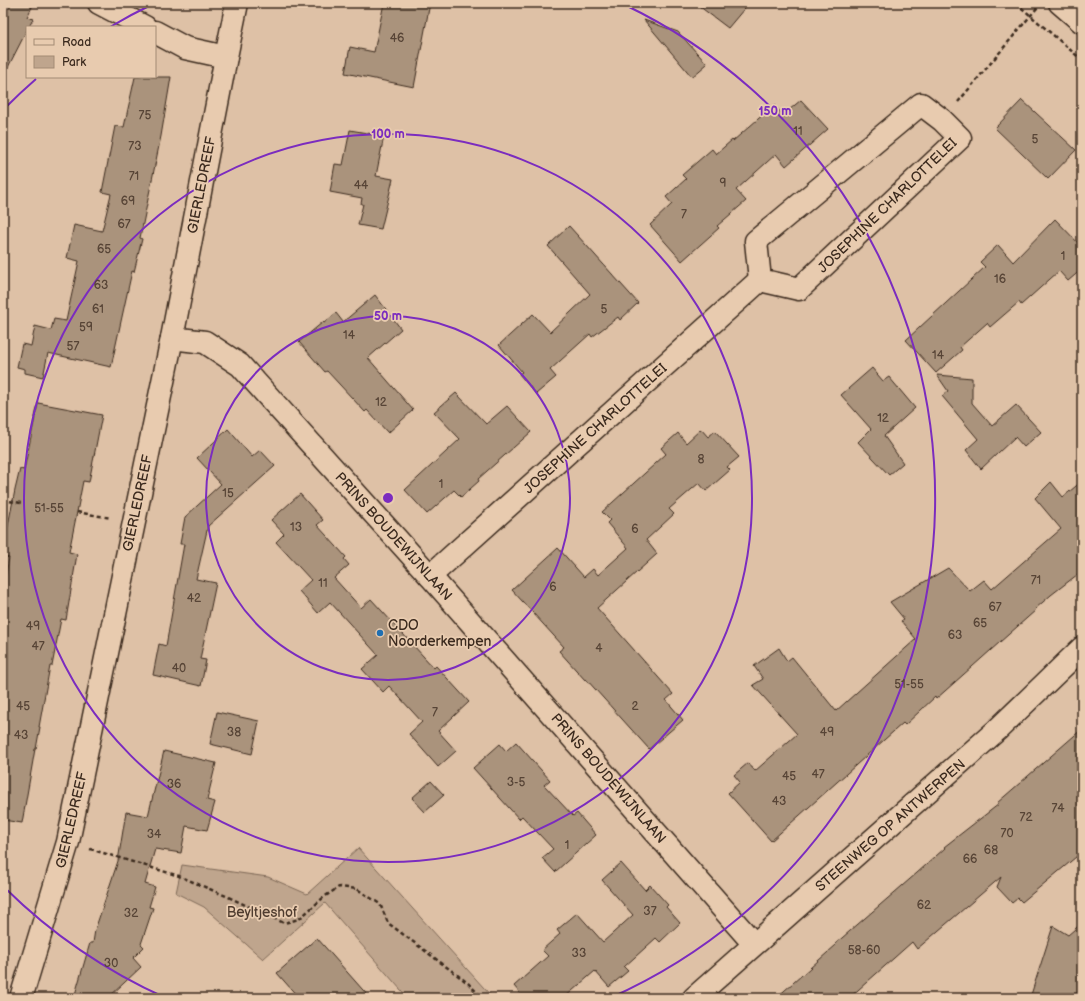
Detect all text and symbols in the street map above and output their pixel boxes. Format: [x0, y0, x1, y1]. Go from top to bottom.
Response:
legend [26, 26, 156, 78]
house number: 46 [390, 31, 404, 46]
text: Road [62, 35, 91, 50]
text: Park [62, 55, 86, 70]
text: 150 m [759, 104, 791, 119]
house number: 75 [139, 108, 152, 123]
house number: 11 [793, 124, 803, 139]
text: 100 m [371, 127, 405, 142]
house number: 5 [1032, 132, 1039, 147]
street label: JOSEPHINE CHARLOTTELEI [814, 134, 960, 276]
street label: GIERLEDREEF [184, 135, 219, 235]
house number: 73 [128, 139, 142, 154]
house number: 71 [129, 169, 139, 184]
house number: 9 [720, 176, 727, 191]
house number: 44 [354, 178, 369, 193]
house number: 69 [121, 194, 135, 209]
house number: 7 [681, 207, 687, 222]
house number: 67 [117, 217, 131, 232]
house number: 65 [97, 242, 111, 257]
house number: 1 [1061, 249, 1065, 264]
house number: 16 [994, 272, 1006, 287]
house number: 63 [94, 278, 108, 293]
house number: 61 [92, 302, 104, 317]
house number: 5 [601, 302, 608, 317]
text: 50 m [374, 309, 402, 324]
house number: 59 [79, 320, 93, 335]
house number: 14 [343, 328, 356, 343]
house number: 57 [67, 339, 79, 354]
house number: 14 [932, 348, 945, 363]
street label: JOSEPHINE CHARLOTTELEI [520, 360, 670, 497]
house number: 12 [375, 395, 387, 410]
house number: 12 [877, 411, 889, 426]
house number: 8 [698, 452, 705, 467]
street label: GIERLEDREEF [119, 453, 156, 553]
street label: PRINS BOUDEWIJNLAAN [332, 469, 456, 604]
house number: 1 [439, 477, 443, 492]
house number: 15 [222, 486, 234, 501]
centre of rings [381, 491, 395, 505]
house number: 51-55 [34, 501, 64, 516]
house number: 13 [290, 520, 302, 535]
house number: 6 [631, 522, 639, 537]
house number: 71 [1031, 573, 1041, 588]
house number: 11 [318, 576, 328, 591]
house number: 6 [549, 580, 557, 595]
house number: 42 [187, 591, 201, 606]
house number: 67 [988, 600, 1002, 615]
house number: 65 [973, 616, 987, 631]
place label: CDO Noorderkempen [388, 617, 492, 650]
house number: 49 [26, 619, 40, 634]
marker: CDO Noorderkempen [375, 628, 385, 638]
house number: 63 [948, 628, 962, 643]
house number: 47 [31, 639, 45, 654]
house number: 4 [595, 641, 603, 656]
house number: 40 [172, 661, 186, 676]
house number: 51-55 [894, 677, 924, 692]
house number: 45 [16, 699, 30, 714]
house number: 2 [631, 699, 639, 714]
house number: 7 [432, 705, 438, 720]
street label: PRINS BOUDEWIJNLAAN [548, 710, 670, 847]
house number: 38 [227, 725, 241, 740]
house number: 49 [820, 725, 834, 740]
house number: 43 [14, 728, 28, 743]
street label: STEENWEG OP ANTWERPEN [812, 756, 969, 895]
house number: 47 [811, 767, 825, 782]
house number: 45 [782, 769, 796, 784]
street label: GIERLEDREEF [52, 770, 91, 870]
house number: 3-5 [507, 775, 525, 790]
house number: 36 [167, 777, 181, 792]
house number: 43 [772, 794, 786, 809]
house number: 74 [1051, 801, 1065, 816]
house number: 72 [1020, 810, 1032, 825]
house number: 70 [1001, 826, 1013, 841]
house number: 34 [147, 827, 162, 842]
house number: 1 [565, 838, 569, 853]
house number: 68 [984, 843, 998, 858]
house number: 66 [963, 852, 977, 867]
house number: 62 [917, 898, 931, 913]
park label: Beyltjeshof [227, 904, 298, 921]
house number: 37 [643, 904, 657, 919]
house number: 32 [124, 906, 138, 921]
house number: 58-60 [848, 943, 880, 958]
house number: 33 [572, 946, 586, 961]
house number: 30 [104, 956, 118, 971]

